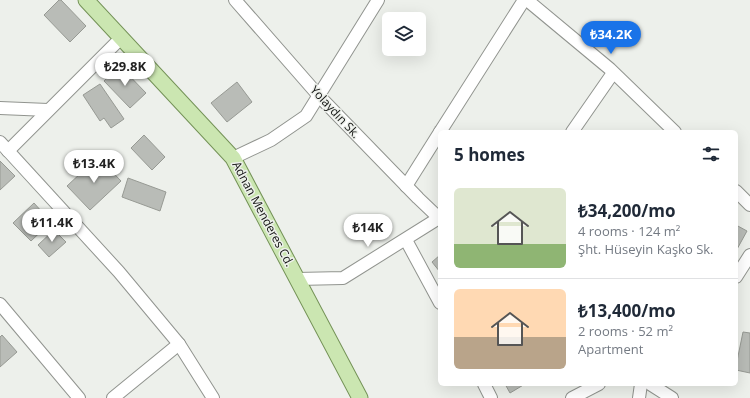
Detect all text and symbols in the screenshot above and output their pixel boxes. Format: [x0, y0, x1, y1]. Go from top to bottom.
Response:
map controls [382, 12, 426, 56]
button: layers [382, 12, 426, 56]
pin: ₺34.2K [578, 21, 644, 55]
text: ₺34.2K [590, 25, 632, 43]
pin: ₺29.8K [92, 53, 158, 87]
text: ₺29.8K [104, 57, 146, 75]
street label: Yolaydın Sk. [306, 82, 364, 142]
text: 5 homes [454, 143, 525, 166]
icon: filters [700, 143, 722, 165]
pin: ₺13.4K [61, 150, 127, 184]
text: ₺13.4K [73, 154, 115, 172]
street label: Adnan Menderes Cd. [228, 158, 298, 269]
text: ₺34,200/mo [578, 199, 675, 222]
icon: home [486, 204, 534, 252]
pin: ₺11.4K [19, 209, 85, 243]
text: ₺11.4K [31, 213, 73, 231]
pin: ₺14K [344, 214, 392, 248]
text: ₺14K [353, 218, 383, 236]
text: 4 rooms · 124 m² [578, 222, 680, 240]
text: Şht. Hüseyin Kaşko Sk. [578, 240, 714, 258]
text: ₺13,400/mo [578, 299, 675, 322]
icon: home [486, 305, 534, 353]
text: 2 rooms · 52 m² [578, 322, 673, 340]
text: Apartment [578, 340, 643, 358]

